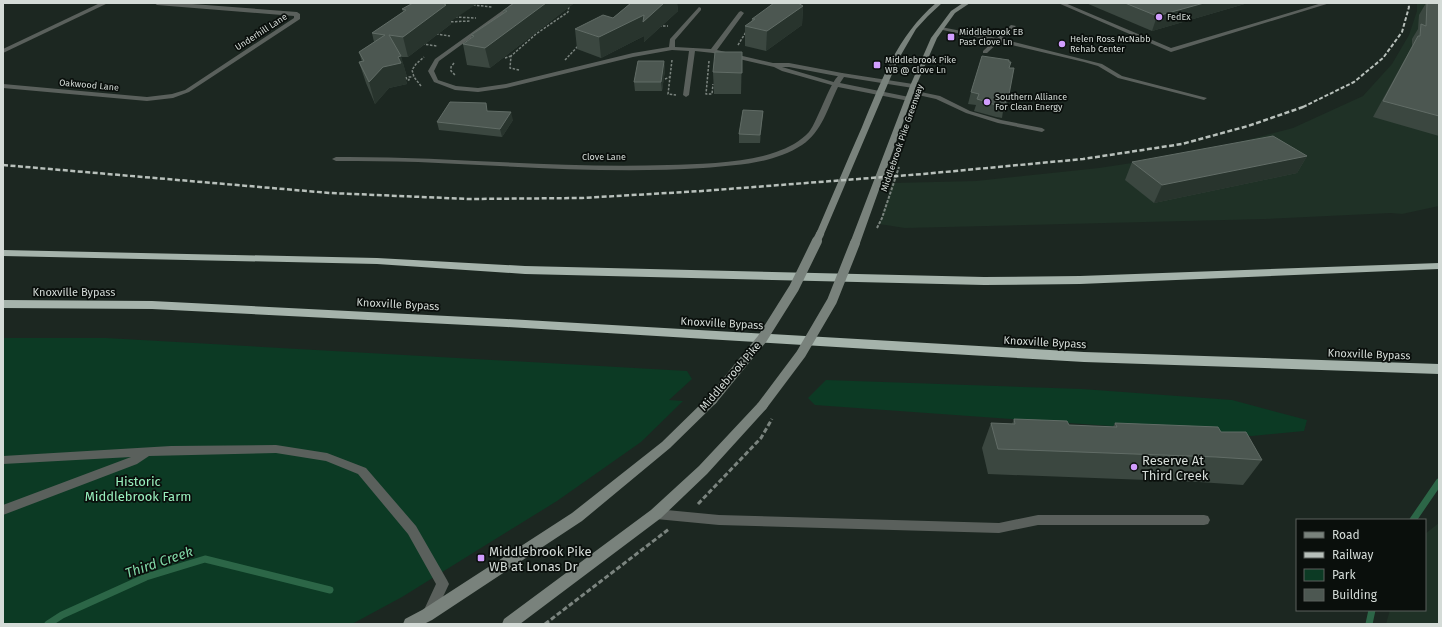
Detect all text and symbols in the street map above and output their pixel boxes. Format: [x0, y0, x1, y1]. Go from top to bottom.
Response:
street label: Underhill Lane [233, 11, 289, 53]
marker: FedEx [1154, 12, 1164, 22]
place label: FedEx [1167, 12, 1191, 22]
place label: Middlebrook EB Past Clove Ln [959, 27, 1024, 47]
marker: Middlebrook EB Past Clove Ln [946, 32, 956, 42]
place label: Helen Ross McNabb Rehab Center [1070, 34, 1151, 54]
marker: Helen Ross McNabb Rehab Center [1057, 39, 1067, 49]
place label: Middlebrook Pike WB @ Clove Ln [885, 55, 956, 75]
marker: Middlebrook Pike WB @ Clove Ln [872, 60, 882, 70]
street label: Oakwood Lane [59, 77, 119, 93]
street label: Middlebrook Pike Greenway [879, 82, 925, 193]
place label: Southern Alliance For Clean Energy [995, 92, 1067, 112]
marker: Southern Alliance For Clean Energy [982, 97, 992, 107]
street label: Clove Lane [582, 152, 626, 162]
street label: Knoxville Bypass [33, 286, 115, 299]
street label: Knoxville Bypass [356, 296, 440, 313]
street label: Knoxville Bypass [680, 315, 764, 332]
street label: Knoxville Bypass [1003, 334, 1087, 351]
street label: Middlebrook Pike [697, 339, 764, 413]
street label: Knoxville Bypass [1327, 347, 1411, 362]
place label: Reserve At Third Creek [1142, 453, 1209, 483]
marker: Reserve At Third Creek [1129, 462, 1139, 472]
park label: Historic Middlebrook Farm [85, 474, 191, 504]
legend [1296, 519, 1426, 611]
text: Road [1332, 528, 1360, 542]
water label: Third Creek [123, 543, 196, 582]
place label: Middlebrook Pike WB at Lonas Dr [489, 544, 592, 574]
text: Railway [1332, 548, 1373, 562]
marker: Middlebrook Pike WB at Lonas Dr [476, 553, 486, 563]
text: Park [1332, 568, 1356, 582]
text: Building [1332, 588, 1378, 602]

